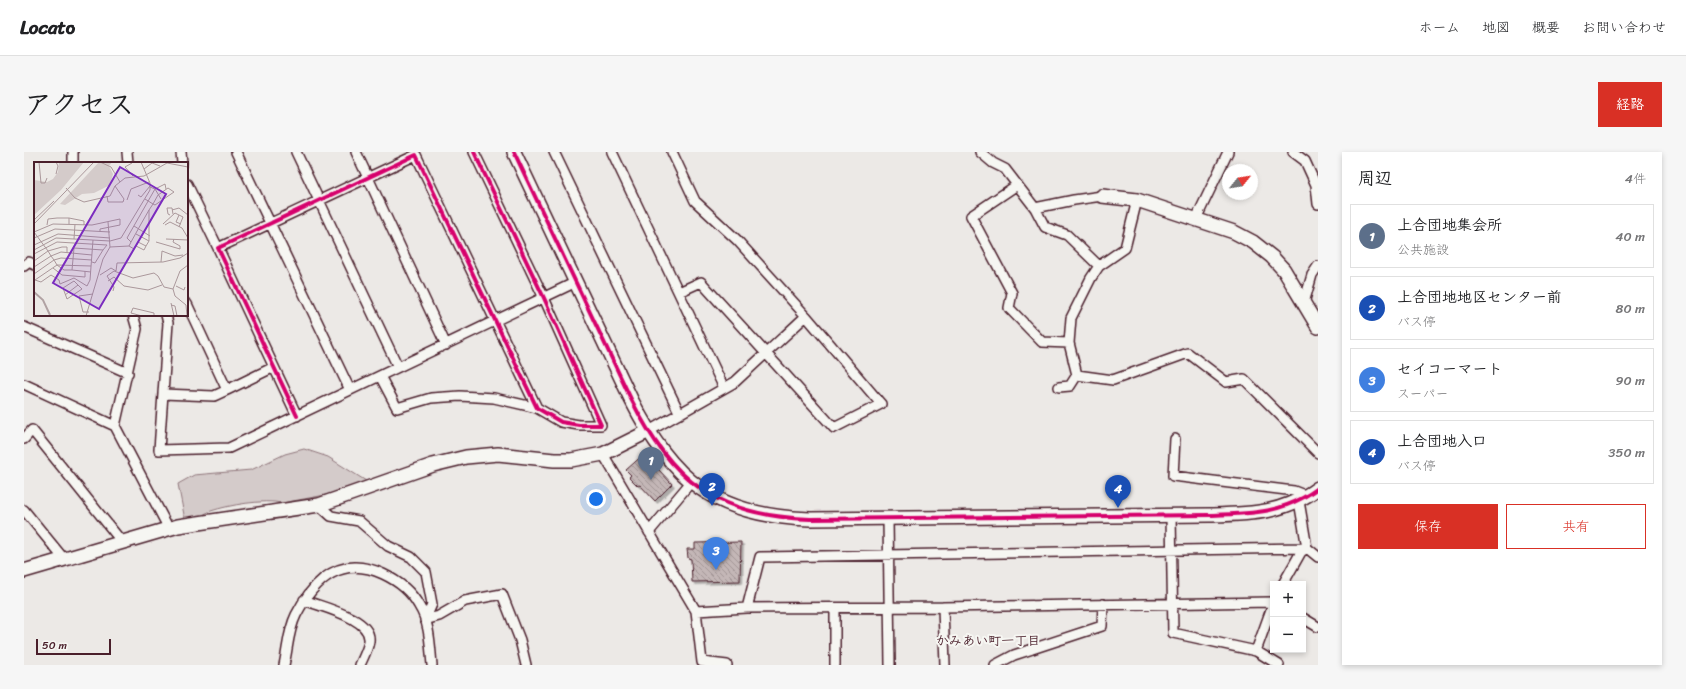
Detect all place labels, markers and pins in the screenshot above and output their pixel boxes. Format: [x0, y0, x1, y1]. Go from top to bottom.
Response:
pin: 1 [638, 447, 664, 480]
pin: 2 [699, 473, 725, 506]
pin: 4 [1105, 475, 1131, 508]
pin: 3 [703, 537, 729, 570]

